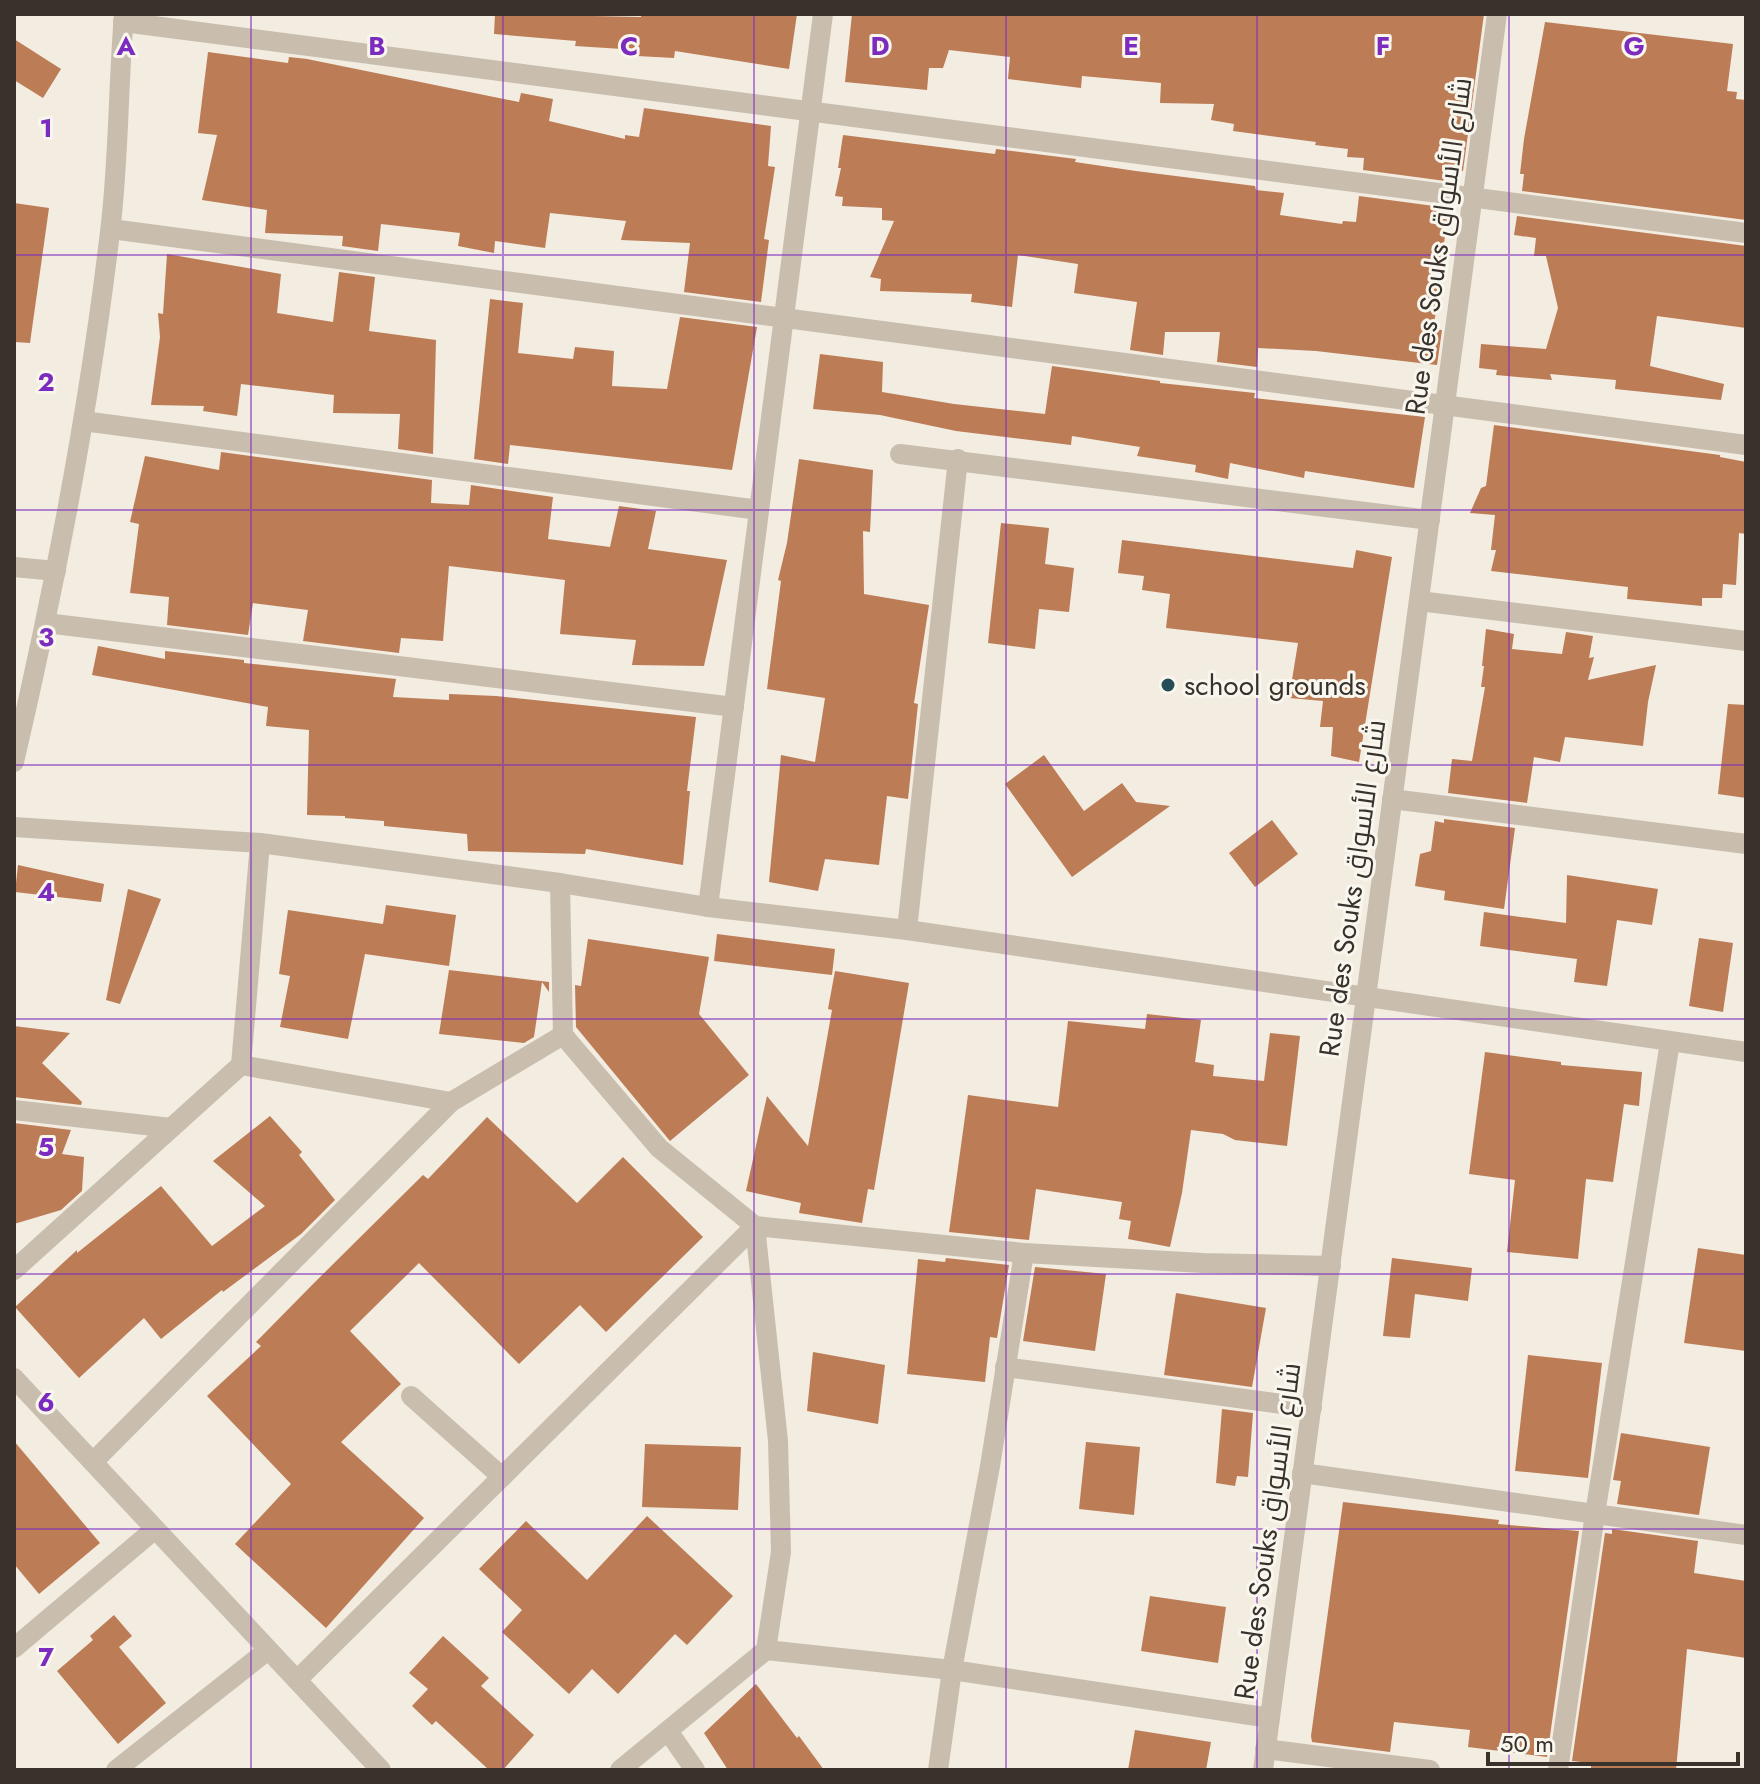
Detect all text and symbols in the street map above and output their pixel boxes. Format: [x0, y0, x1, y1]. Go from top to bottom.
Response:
text: A [115, 27, 136, 65]
text: B [368, 27, 386, 65]
text: C [620, 27, 638, 65]
text: D [870, 27, 890, 65]
text: E [1123, 27, 1139, 65]
text: F [1376, 27, 1390, 65]
text: G [1623, 27, 1645, 65]
street label: Rue des Souks شارع الأسواق [1395, 75, 1482, 417]
text: 1 [39, 109, 53, 147]
text: 2 [37, 363, 55, 401]
text: 3 [38, 618, 54, 656]
place label: school grounds [1184, 665, 1366, 706]
marker: school grounds [1159, 676, 1177, 694]
street label: Rue des Souks شارع الأسواق [1309, 717, 1396, 1059]
text: 4 [37, 873, 55, 911]
text: 5 [38, 1128, 54, 1166]
street label: Rue des Souks شارع الأسواق [1224, 1360, 1311, 1702]
text: 6 [37, 1383, 55, 1421]
text: 7 [38, 1638, 54, 1676]
scale bar [1488, 1716, 1738, 1766]
text: 50 m [1500, 1726, 1554, 1761]

